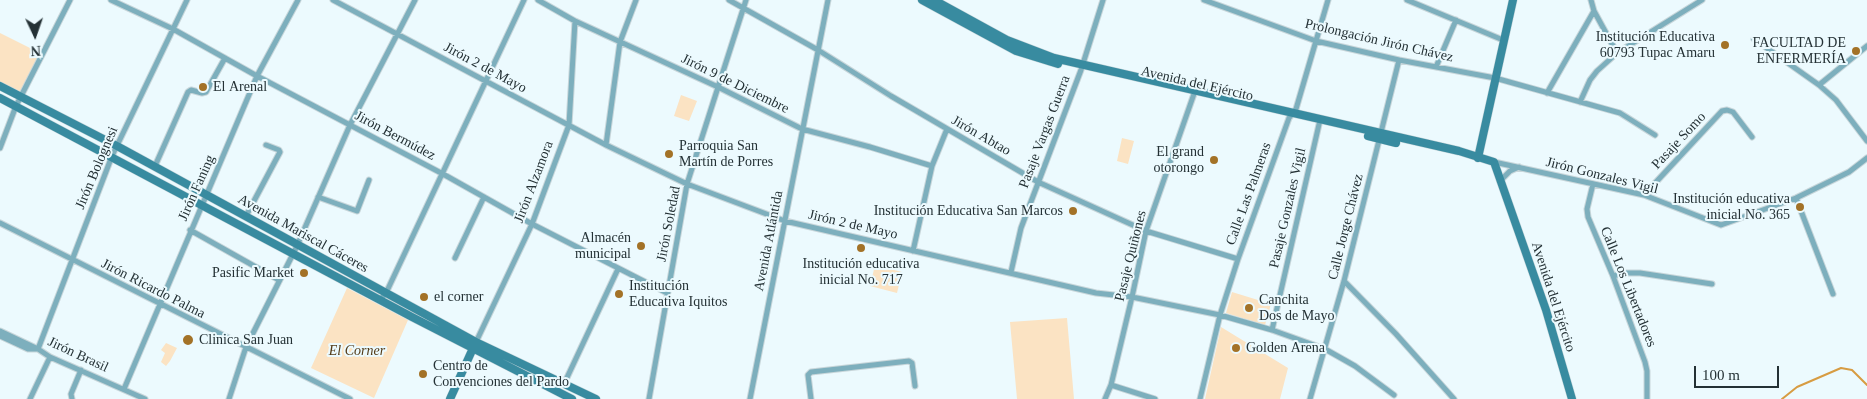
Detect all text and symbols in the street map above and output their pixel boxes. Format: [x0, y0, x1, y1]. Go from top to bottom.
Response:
north arrow [10, 10, 60, 60]
street label: Prolongación Jirón Chávez [1303, 16, 1455, 66]
place label: Institución Educativa 60793 Tupac Amaru [1596, 29, 1715, 62]
place label: FACULTAD DE ENFERMERÍA [1753, 35, 1846, 68]
street label: Jirón 2 de Mayo [441, 39, 529, 97]
marker: Institución Educativa 60793 Tupac Amaru [1719, 39, 1731, 51]
text: N [30, 43, 41, 58]
marker: FACULTAD DE ENFERMERÍA [1850, 45, 1862, 57]
street label: Jirón 9 de Diciembre [678, 51, 792, 117]
street label: Avenida del Ejército [1139, 63, 1255, 105]
street label: Pasaje Vargas Guerra [1016, 73, 1074, 191]
place label: El Arenal [213, 79, 267, 95]
marker: El Arenal [197, 81, 209, 93]
street label: Jirón Bermúdez [352, 108, 438, 164]
street label: Pasaje Somo [1648, 109, 1710, 173]
street label: Jirón Abtao [948, 112, 1014, 160]
street label: Jirón Bolognesi [72, 124, 122, 212]
place label: Parroquia San Martín de Porres [679, 138, 773, 170]
street label: Jirón Alzamora [511, 139, 557, 225]
street label: Calle Las Palmeras [1223, 140, 1275, 248]
place label: El grand otorongo [1153, 144, 1204, 176]
street label: Pasaje Gonzales Vigil [1266, 146, 1310, 270]
marker: Parroquia San Martín de Porres [663, 148, 675, 160]
street label: Jirón Faning [175, 152, 219, 224]
marker: El grand otorongo [1208, 154, 1220, 166]
street label: Jirón Gonzales Vigil [1544, 154, 1660, 198]
street label: Calle Jorge Chávez [1325, 172, 1367, 282]
street label: Jirón Soledad [653, 185, 685, 263]
street label: Avenida Atlántida [751, 189, 787, 293]
street label: Avenida Mariscal Cáceres [235, 191, 371, 277]
place label: Institución educativa inicial No. 365 [1673, 191, 1790, 223]
marker: Institución educativa inicial No. 365 [1794, 201, 1806, 213]
place label: Institución Educativa San Marcos [874, 203, 1063, 219]
marker: Institución Educativa San Marcos [1067, 205, 1079, 217]
street label: Jirón 2 de Mayo [807, 207, 899, 243]
street label: Pasaje Quiñones [1112, 209, 1150, 303]
street label: Calle Los Libertadores [1596, 224, 1660, 350]
place label: Almacén municipal [575, 230, 631, 262]
marker: Almacén municipal [635, 240, 647, 252]
street label: Avenida del Ejército [1527, 240, 1579, 354]
marker: Institución educativa inicial No. 717 [855, 242, 867, 254]
street label: Jirón Ricardo Palma [98, 256, 208, 322]
place label: Institución educativa inicial No. 717 [802, 256, 920, 288]
place label: Pasific Market [212, 265, 294, 281]
marker: Pasific Market [298, 267, 310, 279]
place label: Institución Educativa Iquitos [629, 278, 727, 310]
marker: Institución Educativa Iquitos [613, 288, 625, 300]
place label: el corner [434, 289, 483, 305]
marker: el corner [418, 291, 430, 303]
place label: Canchita Dos de Mayo [1259, 292, 1334, 324]
marker: Canchita Dos de Mayo [1243, 302, 1255, 314]
place label: Clinica San Juan [199, 332, 293, 348]
marker: Clinica San Juan [181, 333, 195, 347]
street label: Jirón Brasil [45, 334, 111, 376]
place label: Golden Arena [1246, 340, 1325, 356]
marker: Golden Arena [1230, 342, 1242, 354]
park label: El Corner [329, 343, 385, 359]
scale bar [1697, 356, 1782, 388]
place label: Centro de Convenciones del Pardo [433, 358, 569, 391]
text: 100 m [1702, 367, 1740, 383]
marker: Centro de Convenciones del Pardo [417, 368, 429, 380]

